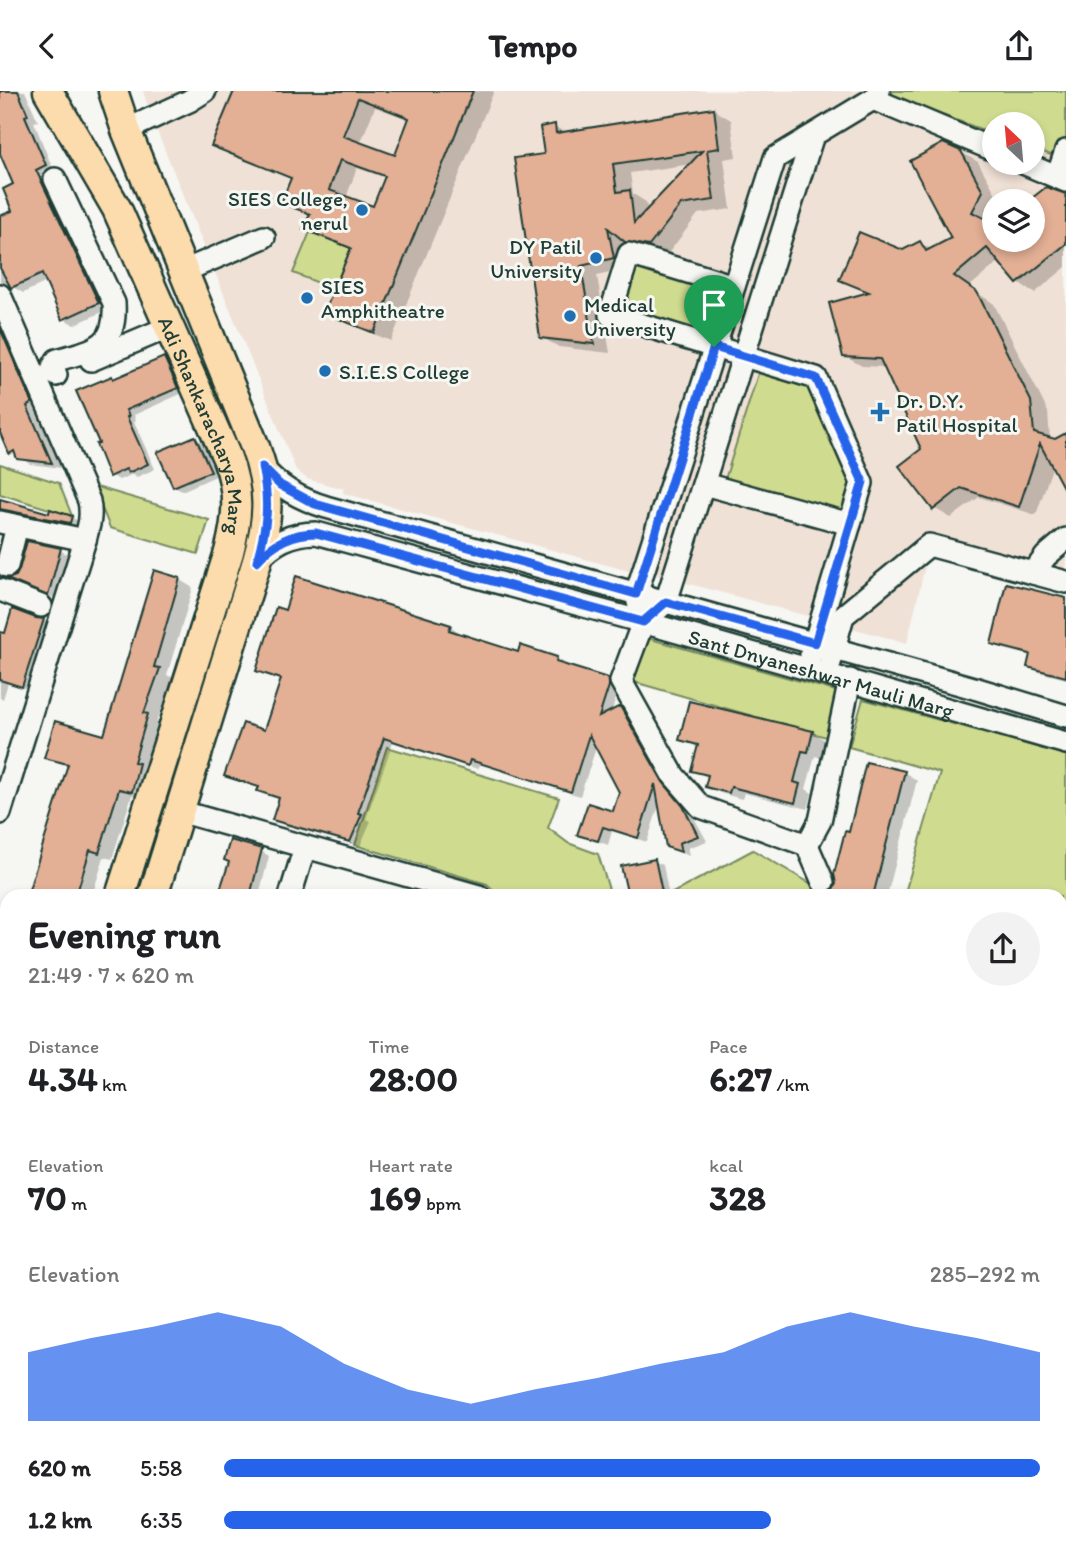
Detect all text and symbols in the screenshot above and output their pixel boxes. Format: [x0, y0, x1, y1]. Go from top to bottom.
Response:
icon: back [28, 27, 66, 65]
text: Tempo [489, 27, 578, 65]
icon: share [1000, 27, 1038, 65]
north arrow [982, 112, 1045, 175]
map controls [982, 112, 1045, 252]
place label: SIES College, nerul [228, 186, 348, 235]
button: layers [982, 189, 1045, 252]
marker: SIES College, nerul [354, 202, 370, 218]
place label: DY Patil University [490, 234, 582, 283]
marker: DY Patil University [588, 250, 604, 266]
place label: SIES Amphitheatre [321, 274, 445, 323]
pin [684, 275, 744, 347]
icon: arrive [695, 286, 733, 324]
marker: SIES Amphitheatre [299, 290, 315, 306]
place label: Medical University [584, 292, 676, 341]
marker: Medical University [562, 308, 578, 324]
street label: Adi Shankaracharya Marg [153, 312, 249, 537]
place label: S.I.E.S College [339, 359, 469, 384]
marker: S.I.E.S College [317, 363, 333, 379]
place label: Dr. D.Y. Patil Hospital [896, 388, 1017, 437]
marker: Dr. D.Y. Patil Hospital [870, 402, 890, 422]
street label: Sant Dnyaneshwar Mauli Marg [686, 623, 957, 723]
text: Evening run [28, 912, 221, 958]
button: share [966, 912, 1040, 986]
text: 21:49 · 7 × 620 m [28, 961, 194, 989]
text: Distance [28, 1035, 99, 1058]
text: Time [369, 1035, 409, 1058]
text: Pace [709, 1035, 747, 1058]
text: 4.34 [28, 1058, 98, 1100]
text: 28:00 [369, 1058, 458, 1100]
text: 6:27 [709, 1058, 772, 1100]
text: km [98, 1073, 127, 1096]
text: /km [772, 1073, 810, 1096]
text: Elevation [28, 1154, 104, 1177]
text: Heart rate [369, 1154, 453, 1177]
text: kcal [709, 1154, 743, 1177]
text: 70 [28, 1177, 67, 1219]
text: 169 [369, 1177, 422, 1219]
text: 328 [709, 1177, 766, 1219]
text: m [67, 1192, 87, 1215]
text: bpm [422, 1192, 461, 1215]
text: Elevation [28, 1260, 119, 1288]
text: 285–292 m [930, 1260, 1040, 1288]
text: 620 m [28, 1454, 91, 1482]
text: 5:58 [140, 1454, 182, 1482]
text: 1.2 km [28, 1506, 92, 1534]
text: 6:35 [140, 1506, 182, 1534]

